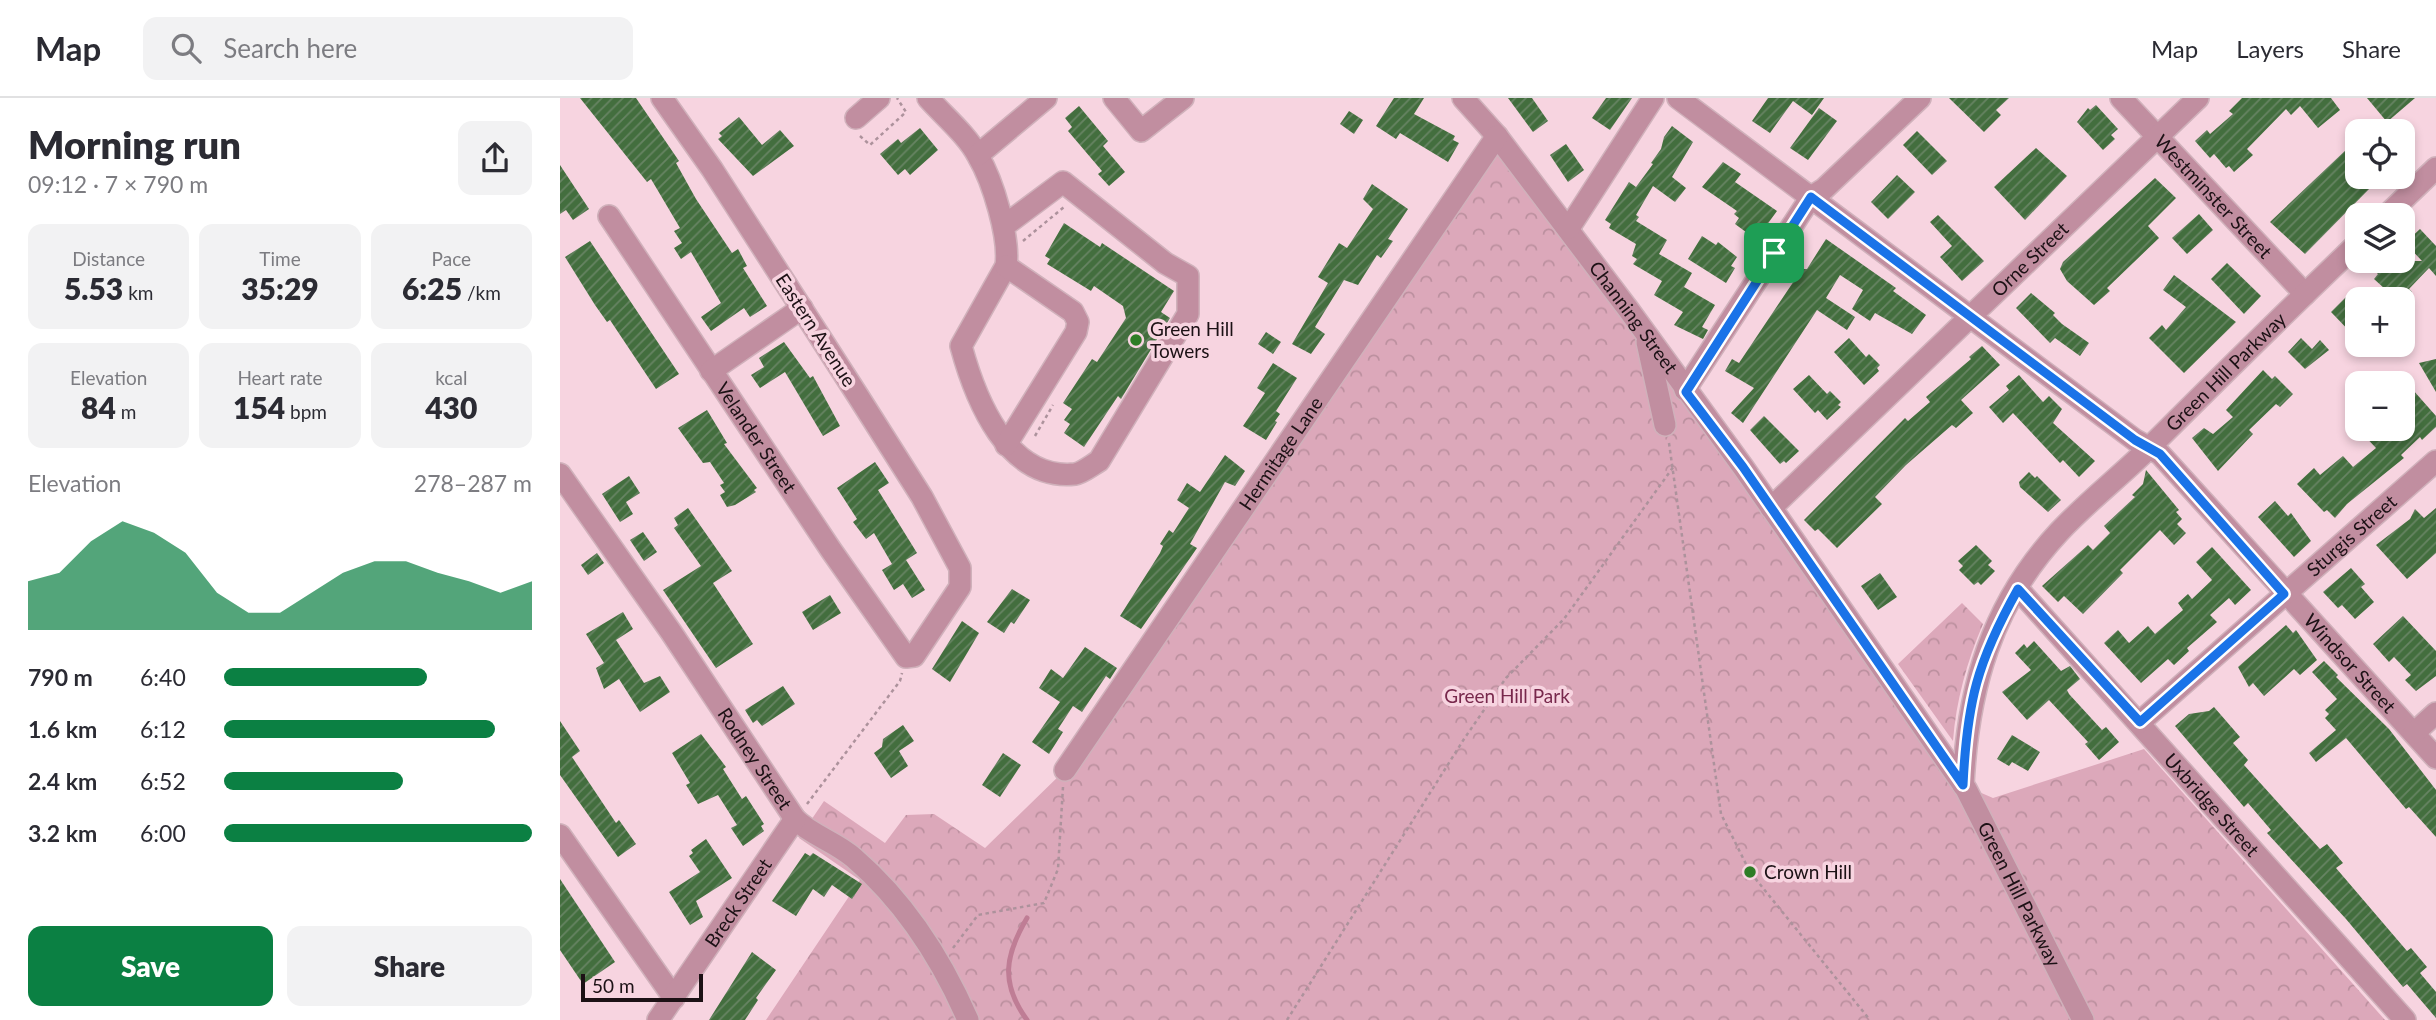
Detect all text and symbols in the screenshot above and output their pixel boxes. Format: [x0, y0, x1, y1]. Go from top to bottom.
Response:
search box [143, 17, 633, 80]
text: Map [35, 28, 101, 68]
icon: search [167, 29, 205, 67]
text: Search here [223, 32, 357, 64]
text: Map [2151, 34, 2198, 63]
text: Layers [2236, 34, 2304, 63]
text: Share [2342, 34, 2401, 63]
map controls [2345, 119, 2415, 441]
button: locate [2345, 119, 2415, 189]
text: Morning run [28, 121, 241, 167]
button: share [458, 121, 532, 195]
street label: Westminster Street [2150, 130, 2277, 263]
text: 09:12 · 7 × 790 m [28, 170, 208, 198]
button: layers [2345, 203, 2415, 273]
street label: Orne Street [1986, 217, 2073, 301]
pin [1744, 223, 1804, 283]
icon: arrive [1755, 234, 1793, 272]
text: Distance [72, 247, 145, 270]
text: Time [259, 247, 301, 270]
text: Pace [432, 247, 471, 270]
street label: Channing Street [1585, 256, 1683, 378]
street label: Eastern Avenue [771, 269, 861, 390]
text: 5.53 [64, 270, 123, 306]
text: 35:29 [241, 270, 319, 306]
text: 6:25 [402, 270, 462, 306]
text: km [123, 281, 153, 304]
text: /km [462, 281, 501, 304]
button: + [2345, 287, 2415, 357]
street label: Green Hill Parkway [2161, 307, 2290, 436]
place label: Green Hill Towers [1150, 317, 1234, 362]
marker: Green Hill Towers [1128, 332, 1144, 348]
text: Elevation [70, 366, 147, 389]
text: Heart rate [237, 366, 323, 389]
text: kcal [435, 366, 467, 389]
button: − [2345, 371, 2415, 441]
street label: Velander Street [712, 378, 802, 497]
text: 84 [81, 389, 116, 425]
text: 154 [233, 389, 285, 425]
text: 430 [425, 389, 477, 425]
street label: Hermitage Lane [1234, 392, 1327, 514]
text: m [116, 400, 136, 423]
text: bpm [285, 400, 327, 423]
text: Elevation [28, 469, 121, 497]
text: 278–287 m [414, 469, 532, 497]
street label: Sturgis Street [2302, 489, 2401, 581]
street label: Windsor Street [2299, 609, 2401, 717]
text: 790 m [28, 663, 93, 691]
text: 6:40 [140, 663, 186, 691]
park label: Green Hill Park [1444, 684, 1570, 707]
street label: Rodney Street [713, 703, 797, 814]
text: 1.6 km [28, 715, 97, 743]
text: 6:12 [140, 715, 186, 743]
street label: Uxbridge Street [2160, 748, 2264, 861]
text: 2.4 km [28, 767, 97, 795]
text: 6:52 [140, 767, 186, 795]
street label: Green Hill Parkway [1973, 818, 2066, 971]
text: 3.2 km [28, 819, 97, 847]
text: 6:00 [140, 819, 186, 847]
street label: Breck Street [699, 853, 776, 951]
place label: Crown Hill [1764, 860, 1852, 883]
marker: Crown Hill [1742, 864, 1758, 880]
button: Save [28, 926, 273, 1006]
button: Share [287, 926, 532, 1006]
scale bar [581, 971, 704, 1003]
text: 50 m [592, 974, 635, 997]

